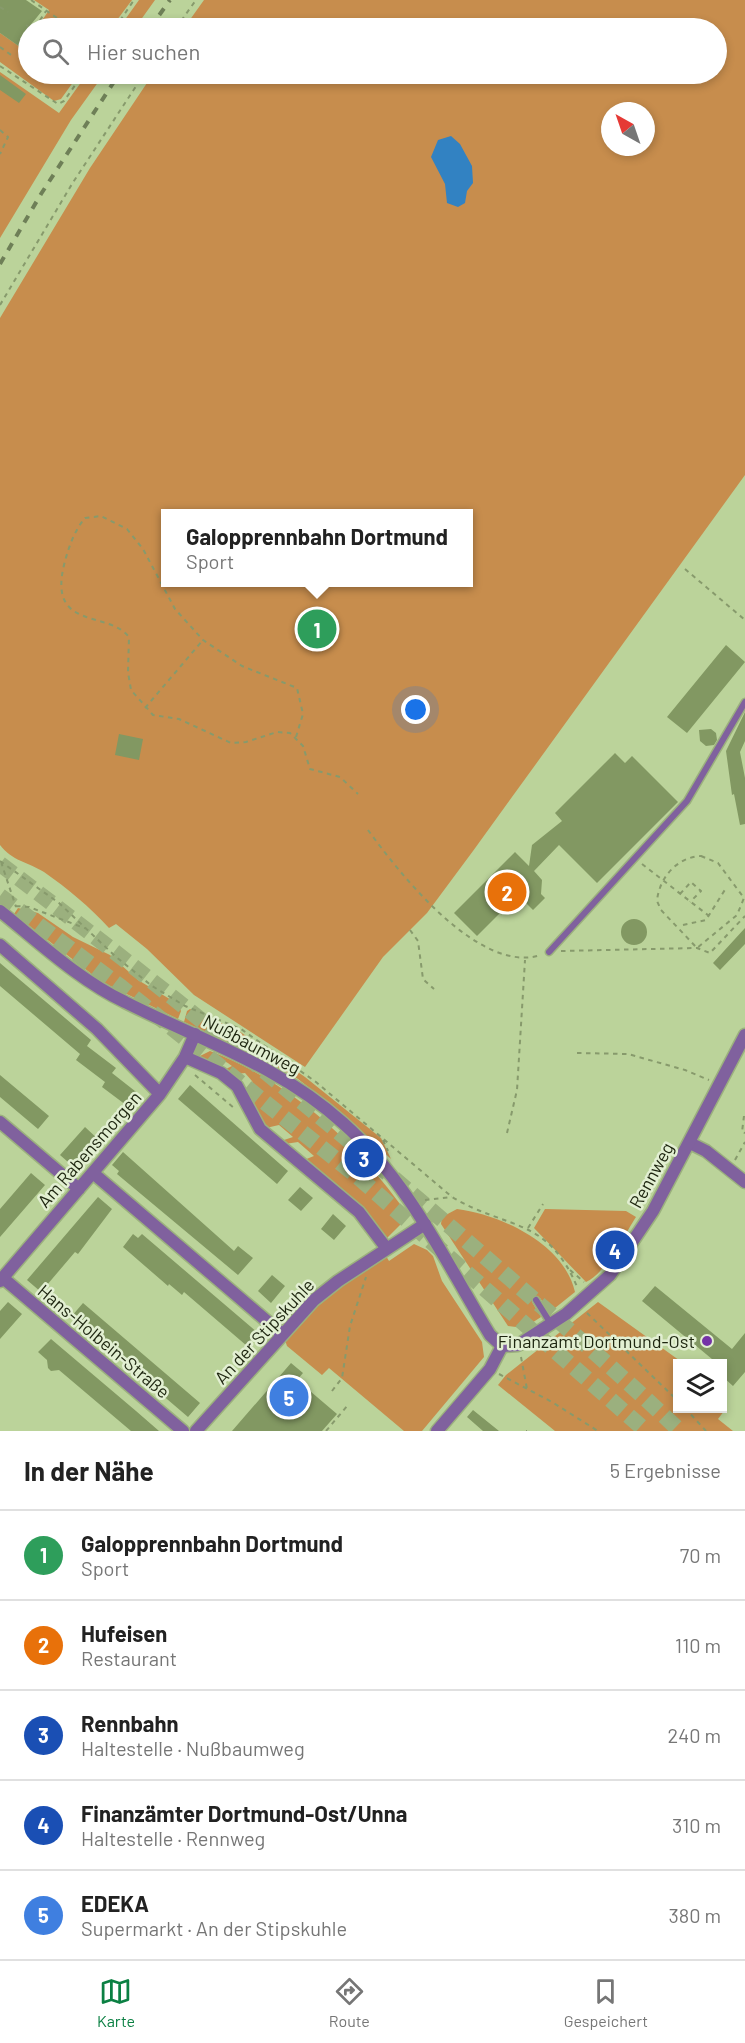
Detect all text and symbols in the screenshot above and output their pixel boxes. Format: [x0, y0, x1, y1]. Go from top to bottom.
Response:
search box [18, 18, 727, 84]
icon: search [39, 35, 72, 68]
text: Hier suchen [87, 38, 200, 64]
north arrow [601, 102, 655, 156]
popup [161, 509, 473, 587]
text: Galopprennbahn Dortmund [186, 523, 448, 549]
text: Sport [186, 549, 234, 573]
pin: 1 [298, 606, 336, 652]
your location [401, 695, 430, 724]
pin: 2 [488, 870, 526, 914]
street label: Nußbaumweg [200, 1009, 304, 1079]
street label: Am Rabensmorgen [32, 1086, 146, 1212]
pin: 3 [344, 1136, 384, 1180]
street label: Rennweg [624, 1138, 678, 1212]
pin: 4 [596, 1228, 634, 1272]
street label: An der Stipskuhle [210, 1274, 318, 1388]
street label: Hans-Holbein-Straße [34, 1280, 174, 1402]
place label: Finanzamt Dortmund-Ost [498, 1330, 695, 1352]
marker: Finanzamt Dortmund-Ost [700, 1334, 714, 1348]
map controls [673, 1359, 727, 1413]
button: layers [673, 1359, 727, 1413]
pin: 5 [270, 1374, 308, 1420]
text: In der Nähe [24, 1455, 154, 1486]
text: 5 Ergebnisse [610, 1458, 721, 1482]
text: Galopprennbahn Dortmund [81, 1530, 343, 1556]
text: 1 [40, 1543, 47, 1567]
text: 70 m [680, 1543, 721, 1567]
text: Sport [81, 1556, 129, 1580]
text: Hufeisen [81, 1620, 167, 1646]
text: 2 [38, 1633, 49, 1657]
text: 110 m [675, 1633, 721, 1657]
text: Restaurant [81, 1646, 177, 1670]
text: Rennbahn [81, 1710, 179, 1736]
text: 3 [38, 1723, 49, 1747]
text: 240 m [667, 1723, 721, 1747]
text: Haltestelle · Nußbaumweg [81, 1736, 305, 1760]
text: Finanzämter Dortmund-Ost/Unna [81, 1800, 407, 1826]
text: 4 [37, 1813, 50, 1837]
text: 310 m [672, 1813, 721, 1837]
text: Haltestelle · Rennweg [81, 1826, 265, 1850]
text: EDEKA [81, 1890, 149, 1916]
text: 5 [38, 1903, 49, 1927]
text: 380 m [668, 1903, 721, 1927]
text: Supermarkt · An der Stipskuhle [81, 1916, 347, 1940]
tab: Karte [97, 1975, 135, 2030]
tab: Route [329, 1975, 370, 2030]
tab: Gespeichert [564, 1975, 648, 2030]

